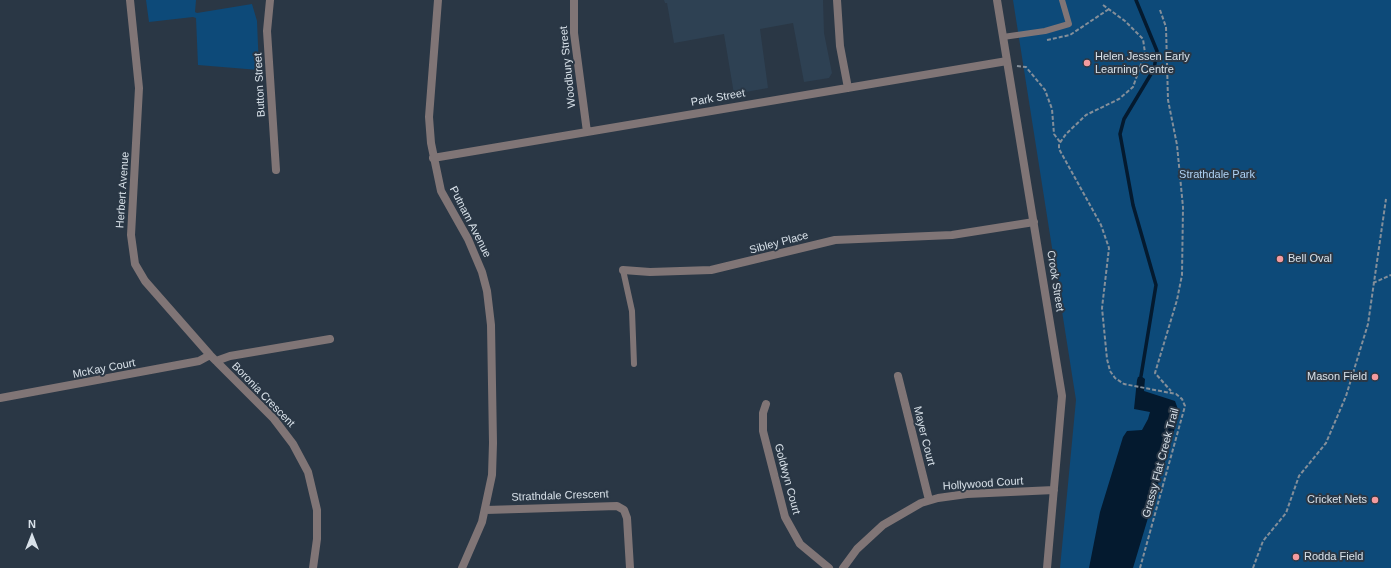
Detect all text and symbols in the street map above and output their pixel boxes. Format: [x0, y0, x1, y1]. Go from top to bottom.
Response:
street label: Woodbury Street [557, 25, 579, 109]
place label: Helen Jessen Early Learning Centre [1095, 50, 1190, 76]
street label: Button Street [252, 53, 268, 117]
marker: Helen Jessen Early Learning Centre [1082, 58, 1092, 68]
street label: Park Street [690, 87, 746, 109]
street label: Herbert Avenue [114, 151, 132, 229]
park label: Strathdale Park [1179, 168, 1255, 182]
street label: Putnam Avenue [446, 184, 494, 260]
street label: Sibley Place [748, 229, 810, 257]
street label: Crook Street [1044, 249, 1066, 313]
place label: Bell Oval [1288, 252, 1332, 266]
marker: Bell Oval [1275, 254, 1285, 264]
street label: McKay Court [72, 356, 136, 382]
street label: Boronia Crescent [229, 360, 297, 430]
place label: Mason Field [1307, 370, 1367, 384]
marker: Mason Field [1370, 372, 1380, 382]
street label: Mayer Court [910, 405, 938, 467]
street label: Grassy Flat Creek Trail [1140, 407, 1182, 519]
street label: Goldwyn Court [771, 442, 803, 516]
street label: Hollywood Court [942, 475, 1024, 493]
street label: Strathdale Crescent [511, 488, 609, 504]
place label: Cricket Nets [1307, 493, 1367, 507]
marker: Cricket Nets [1370, 495, 1380, 505]
north arrow [12, 516, 52, 556]
text: N [28, 518, 36, 530]
place label: Rodda Field [1304, 550, 1363, 564]
marker: Rodda Field [1291, 552, 1301, 562]

